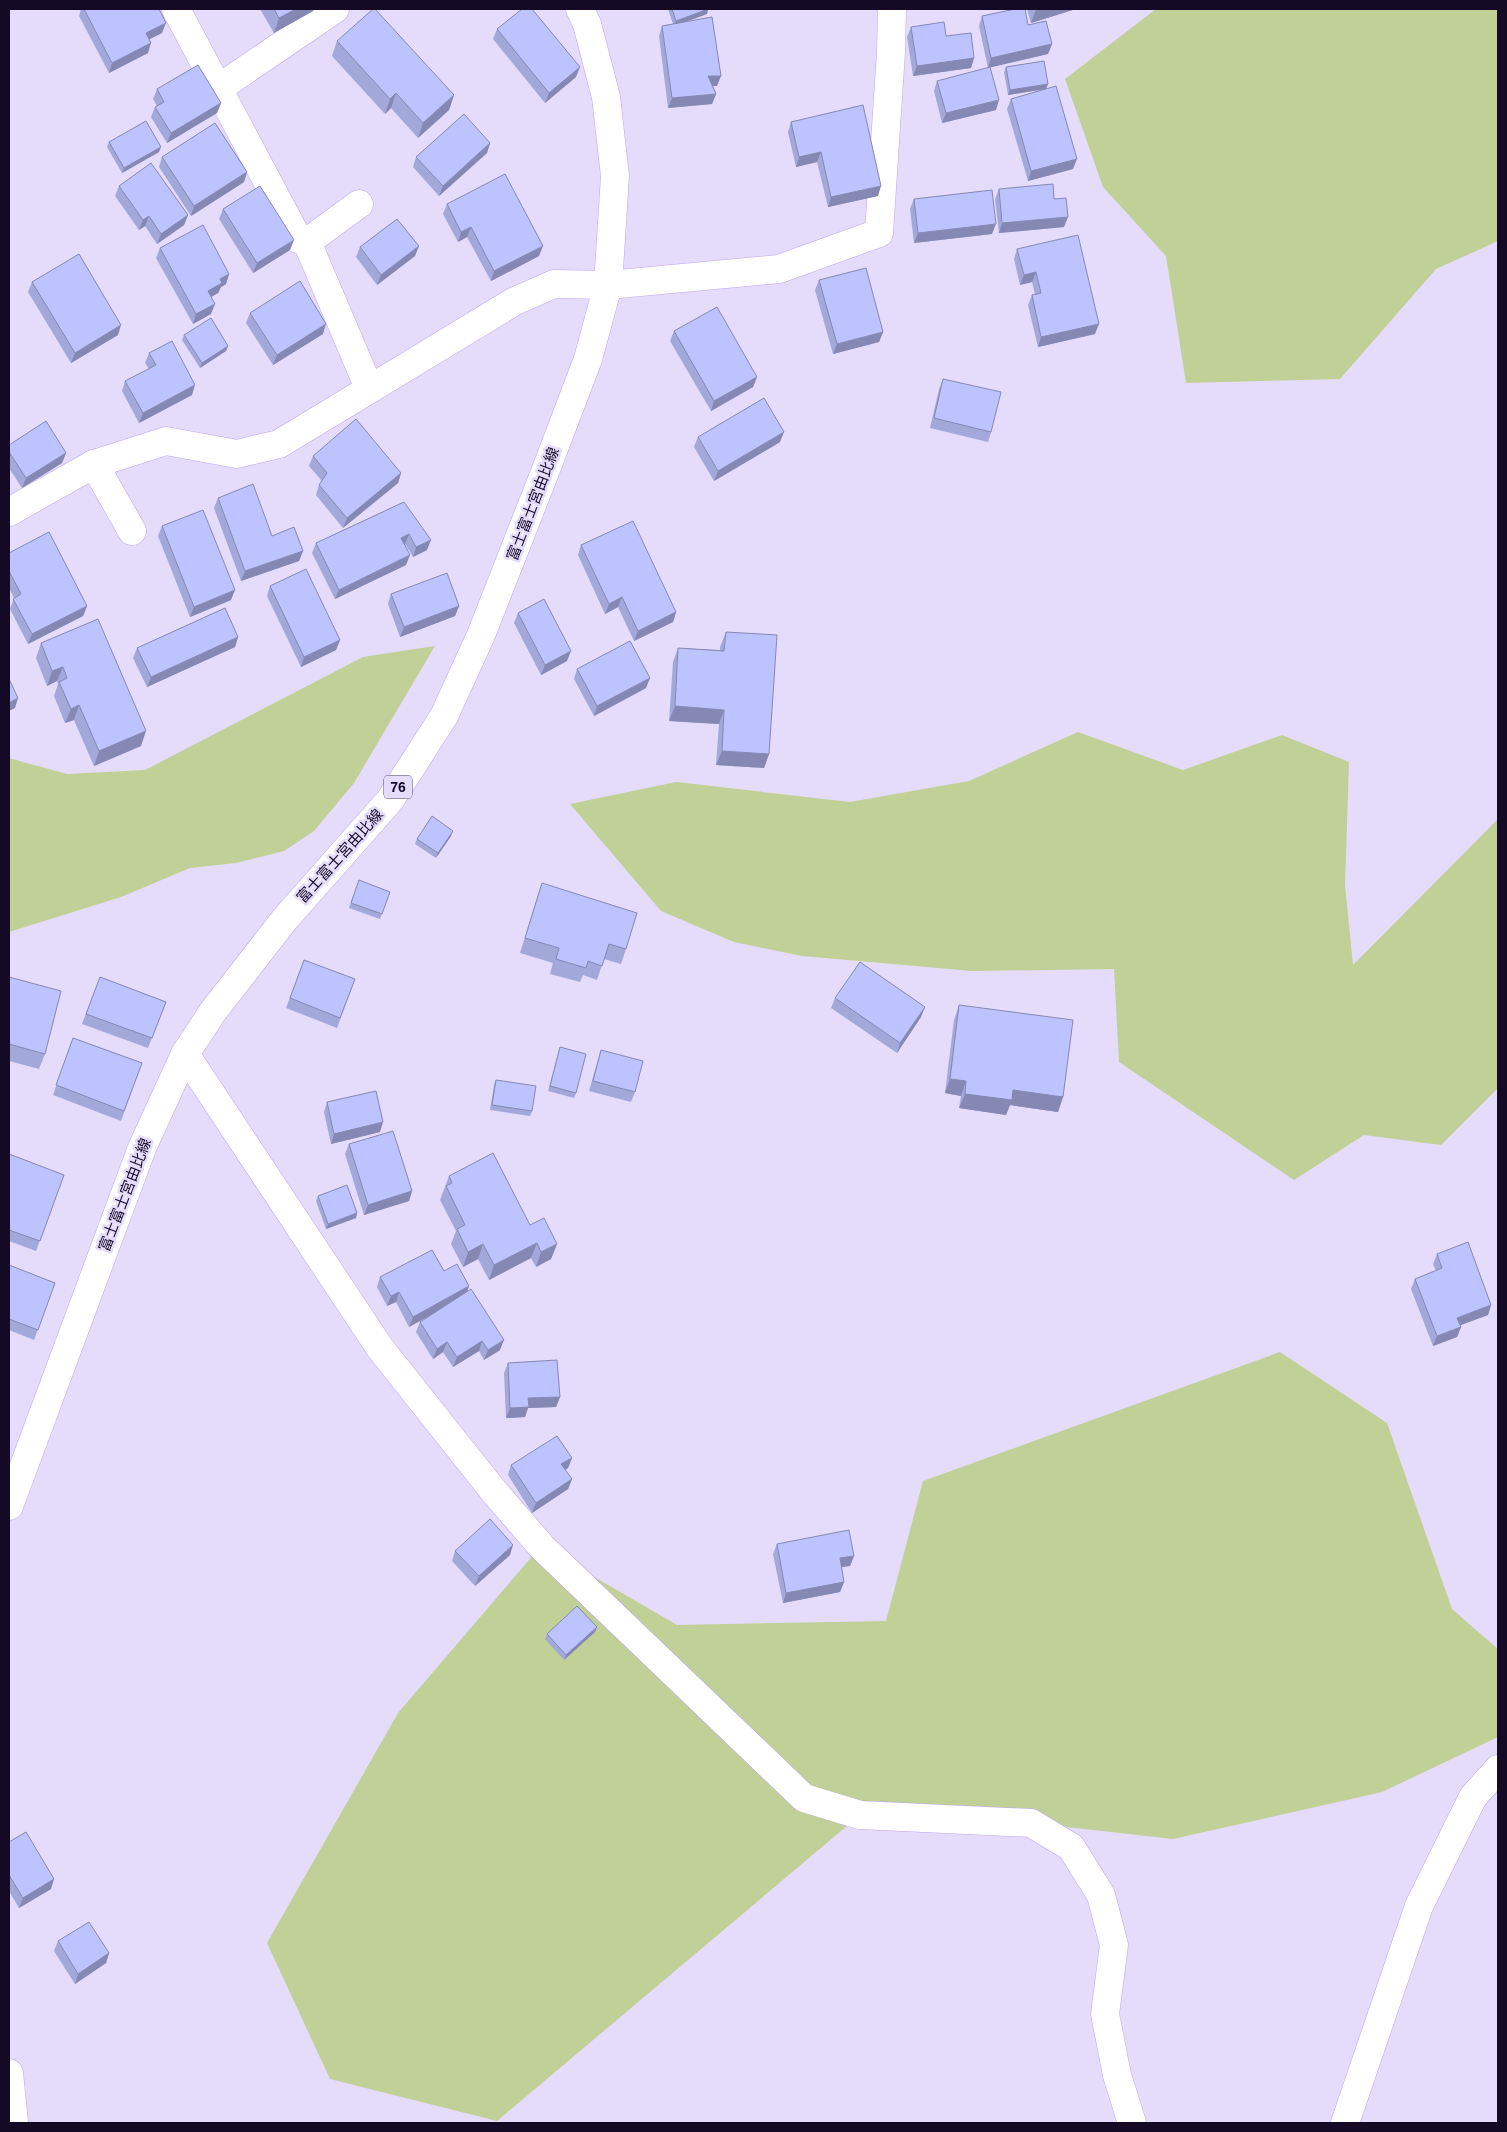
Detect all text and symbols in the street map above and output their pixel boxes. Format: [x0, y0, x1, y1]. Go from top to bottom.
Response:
street label: 富士富士宮由比線 [503, 445, 562, 563]
road number: 76 [384, 776, 412, 799]
street label: 富士富士宮由比線 [293, 805, 386, 906]
street label: 富士富士宮由比線 [95, 1136, 154, 1254]

